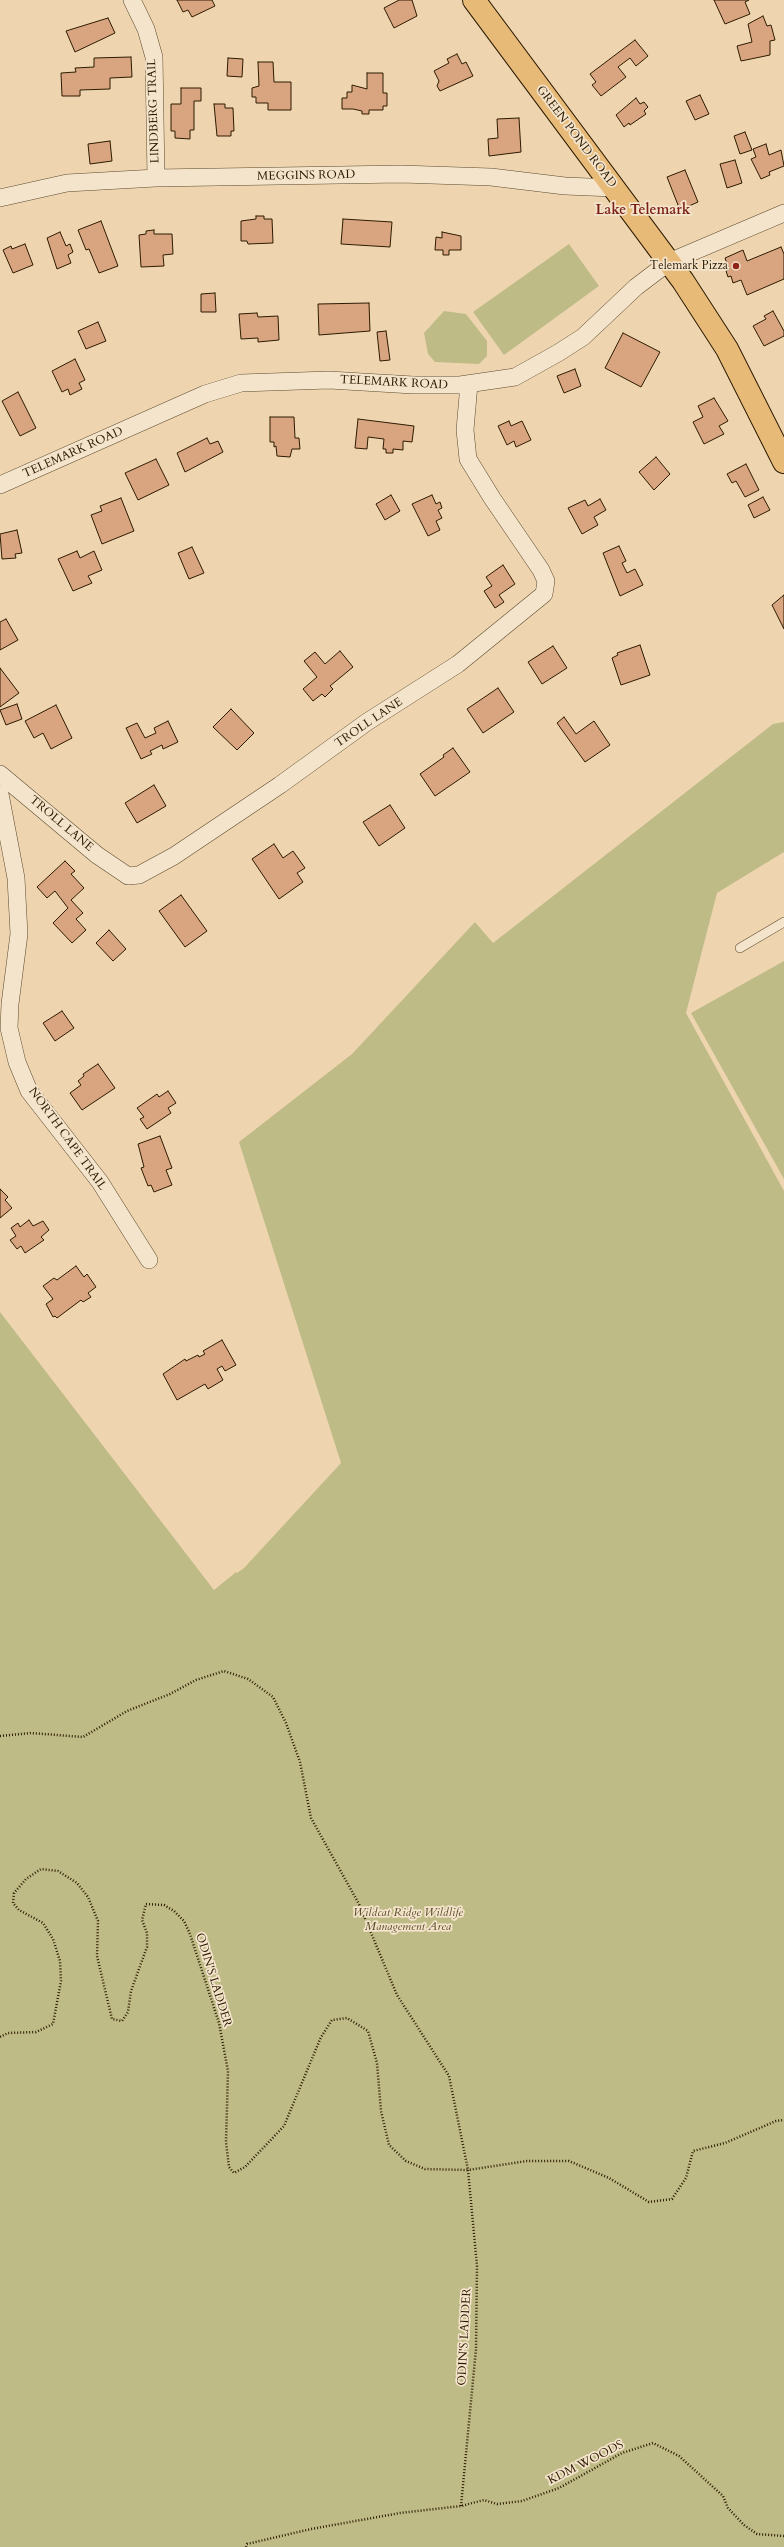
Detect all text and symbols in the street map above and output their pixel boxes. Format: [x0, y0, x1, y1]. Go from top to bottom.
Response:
street label: LINDBERG TRAIL [145, 58, 163, 164]
street label: GREEN POND ROAD [533, 83, 619, 191]
street label: MEGGINS ROAD [257, 168, 355, 184]
district label: Lake Telemark [595, 203, 691, 219]
place label: Telemark Pizza [650, 259, 728, 273]
marker: Telemark Pizza [731, 261, 741, 271]
street label: TELEMARK ROAD [340, 373, 448, 393]
street label: TELEMARK ROAD [21, 424, 125, 482]
street label: TROLL LANE [332, 695, 406, 751]
street label: TROLL LANE [26, 793, 96, 855]
street label: NORTH CAPE TRAIL [25, 1085, 109, 1193]
park label: Wildcat Ridge Wildlife Management Area [353, 1906, 463, 1934]
street label: ODIN'S LADDER [192, 1931, 234, 2029]
street label: ODIN'S LADDER [455, 2288, 475, 2386]
street label: KDM WOODS [546, 2438, 626, 2488]

